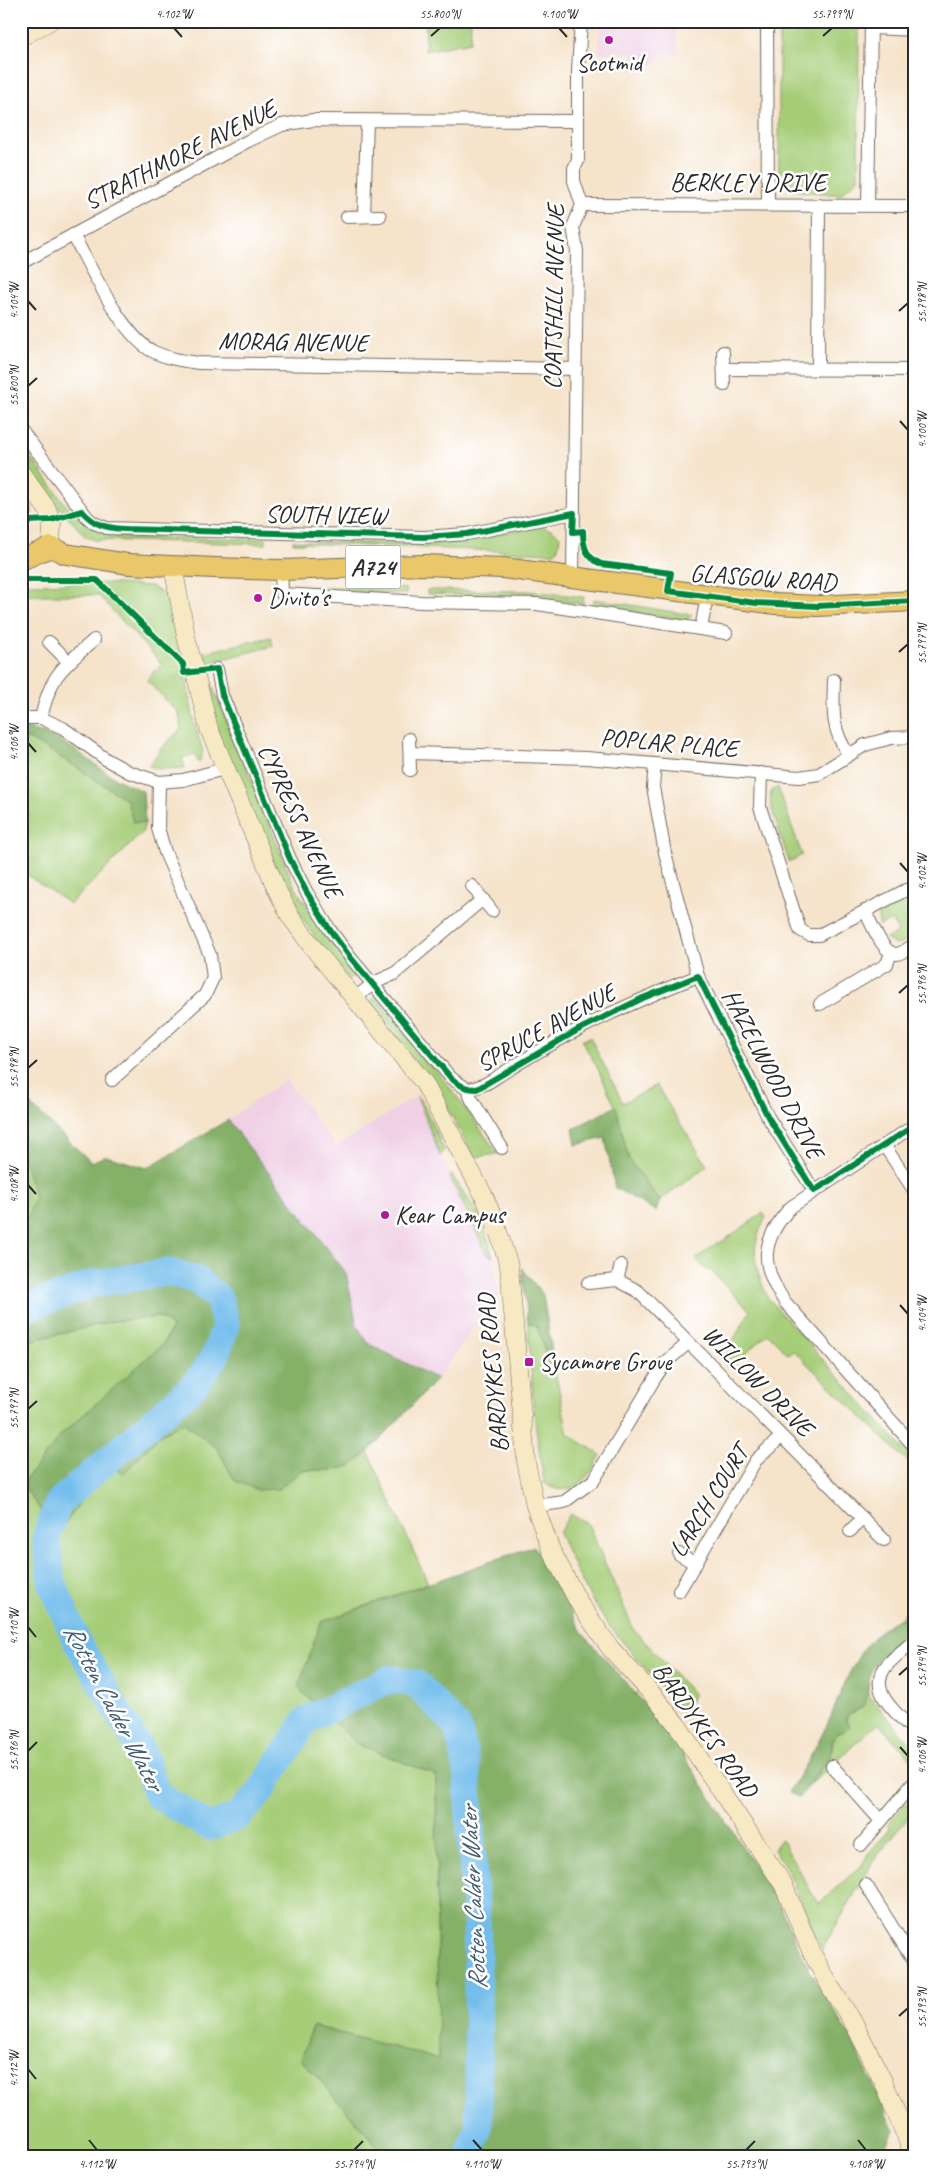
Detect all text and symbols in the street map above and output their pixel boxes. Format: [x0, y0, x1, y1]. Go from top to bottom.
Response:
text: 4.102°W [156, 6, 194, 22]
text: 55.800°N [420, 6, 462, 22]
text: 4.100°W [541, 6, 579, 22]
text: 55.799°N [812, 6, 854, 22]
marker: Scotmid [603, 34, 615, 46]
place label: Scotmid [576, 47, 646, 79]
street label: STRATHMORE AVENUE [78, 91, 284, 217]
street label: BERKLEY DRIVE [670, 167, 829, 199]
street label: COATSHILL AVENUE [536, 201, 572, 390]
text: 4.104°W [6, 281, 22, 319]
text: 55.798°N [914, 281, 930, 323]
street label: MORAG AVENUE [218, 325, 371, 359]
text: 55.800°N [6, 364, 22, 406]
text: 4.100°W [914, 410, 930, 448]
street label: SOUTH VIEW [265, 498, 390, 532]
road number: A724 [346, 546, 400, 588]
street label: GLASGOW ROAD [689, 557, 840, 599]
place label: Divito's [268, 582, 332, 614]
marker: Divito's [252, 592, 264, 604]
text: 55.797°N [914, 622, 930, 664]
street label: POPLAR PLACE [599, 721, 742, 765]
text: 4.106°W [6, 723, 22, 761]
street label: CYPRESS AVENUE [250, 739, 351, 906]
text: 4.102°W [914, 852, 930, 890]
text: 55.796°N [914, 963, 930, 1005]
street label: SPRUCE AVENUE [471, 975, 624, 1079]
street label: HAZELWOOD DRIVE [715, 984, 833, 1167]
text: 55.798°N [6, 1046, 22, 1088]
text: 4.108°W [6, 1165, 22, 1203]
place label: Kear Campus [395, 1199, 507, 1231]
marker: Kear Campus [379, 1209, 391, 1221]
street label: BARDYKES ROAD [470, 1291, 516, 1454]
text: 4.104°W [914, 1294, 930, 1332]
street label: WILLOW DRIVE [696, 1319, 822, 1445]
place label: Sycamore Grove [539, 1346, 673, 1378]
marker: Sycamore Grove [523, 1356, 535, 1368]
text: 55.797°N [6, 1387, 22, 1429]
street label: LARCH COURT [662, 1434, 759, 1563]
text: 4.110°W [6, 1607, 22, 1645]
water label: Rotten Calder Water [56, 1618, 173, 1799]
text: 55.794°N [914, 1645, 930, 1687]
street label: BARDYKES ROAD [645, 1656, 766, 1805]
text: 55.796°N [6, 1729, 22, 1771]
text: 4.106°W [914, 1736, 930, 1774]
water label: Rotten Calder Water [452, 1802, 494, 1991]
text: 55.793°N [914, 1986, 930, 2028]
text: 4.112°W [6, 2049, 22, 2087]
text: 4.112°W [79, 2156, 117, 2172]
text: 55.794°N [334, 2156, 376, 2172]
text: 4.110°W [464, 2156, 502, 2172]
text: 55.793°N [726, 2156, 768, 2172]
text: 4.108°W [848, 2156, 886, 2172]

